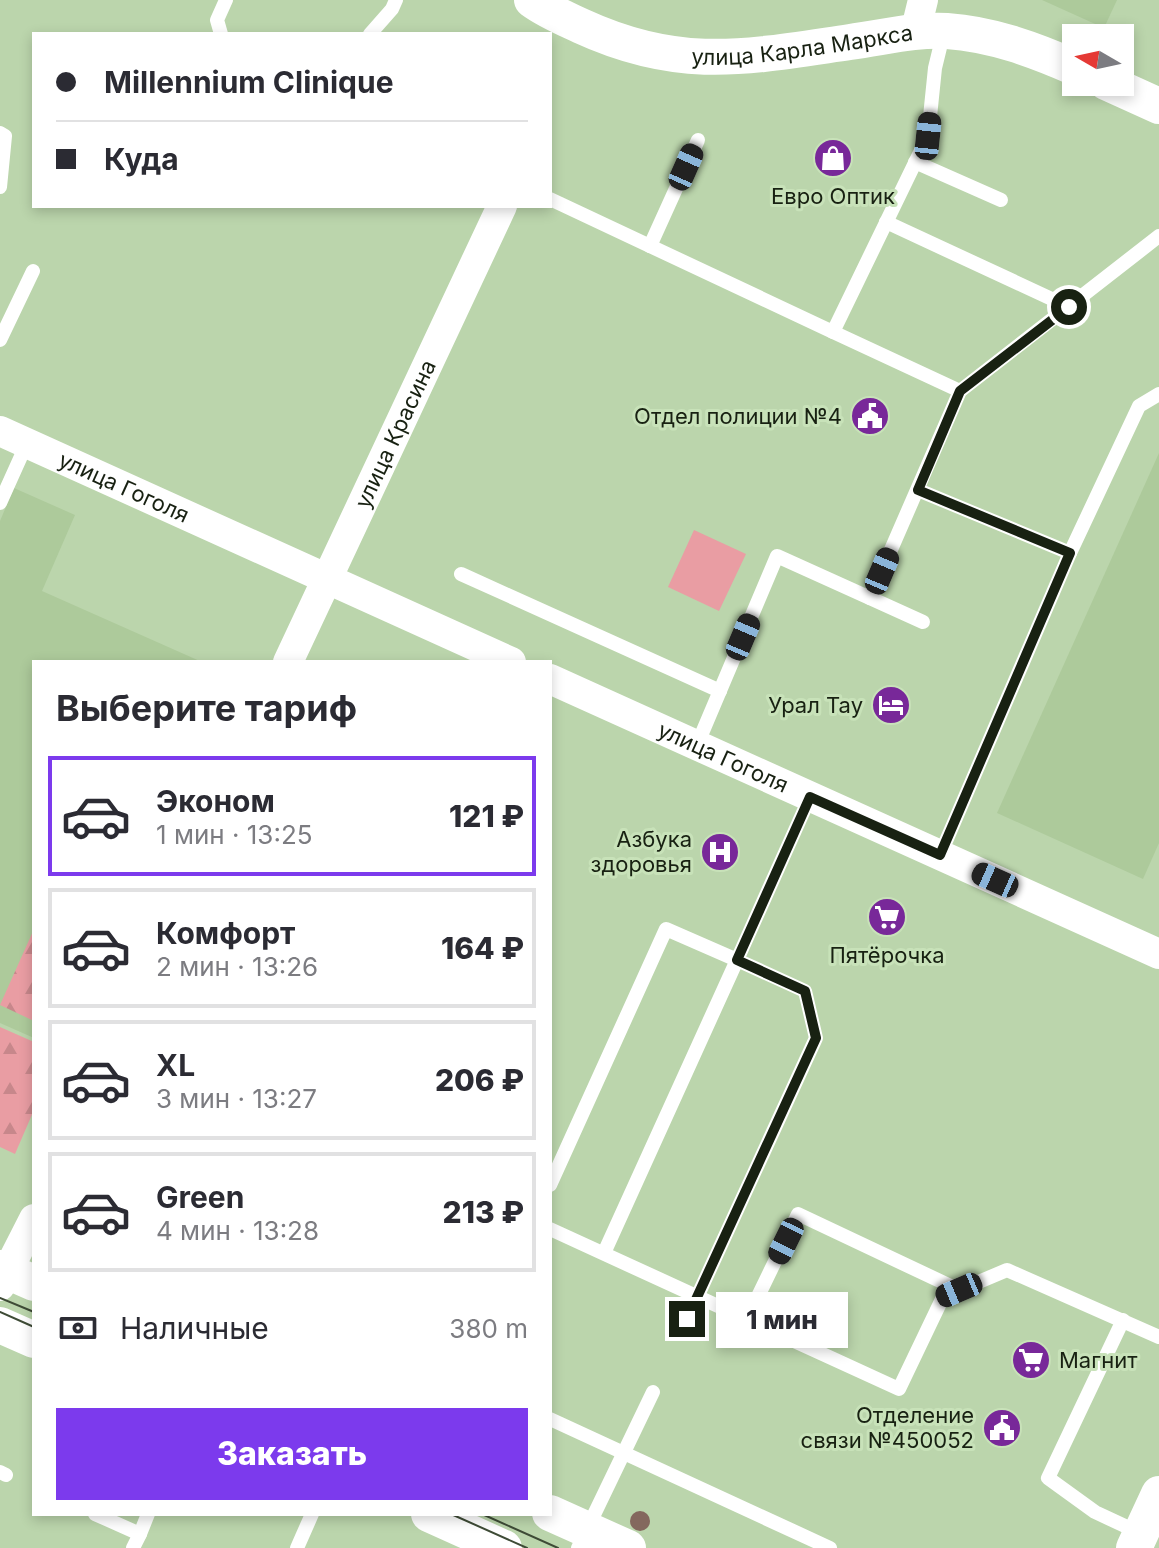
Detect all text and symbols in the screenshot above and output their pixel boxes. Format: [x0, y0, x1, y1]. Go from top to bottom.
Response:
street label: улица Карла Маркса [691, 19, 914, 70]
north arrow [1062, 24, 1134, 96]
map controls [1062, 24, 1134, 96]
text: Millennium Clinique [104, 64, 394, 100]
car [914, 111, 942, 161]
shop icon: Евро Оптик [812, 137, 854, 179]
car [665, 140, 707, 194]
text: Куда [104, 141, 179, 177]
place label: Евро Оптик [771, 183, 895, 209]
route start [1051, 289, 1087, 325]
street label: улица Красина [349, 356, 441, 512]
public building icon: Отдел полиции №4 [849, 395, 891, 437]
place label: Отдел полиции №4 [634, 403, 842, 429]
street label: улица Гоголя [55, 446, 193, 528]
car [862, 544, 902, 598]
car [723, 610, 763, 664]
hotel icon: Урал Тау [870, 684, 912, 726]
text: Выберите тариф [56, 686, 357, 730]
place label: Урал Тау [768, 692, 863, 718]
street label: улица Гоголя [654, 716, 792, 798]
icon: car [60, 780, 132, 852]
text: Эконом [156, 783, 275, 819]
text: 121 ₽ [449, 798, 524, 834]
text: 1 мин · 13:25 [156, 819, 313, 850]
place label: Азбука здоровья [591, 826, 692, 877]
hospital icon: Азбука здоровья [699, 831, 741, 873]
car [968, 859, 1022, 901]
supermarket icon: Пятёрочка [866, 896, 908, 938]
icon: car [60, 912, 132, 984]
text: Комфорт [156, 915, 295, 951]
text: 164 ₽ [441, 930, 524, 966]
place label: Пятёрочка [829, 942, 945, 968]
text: 2 мин · 13:26 [156, 951, 318, 982]
icon: car [60, 1044, 132, 1116]
text: XL [156, 1047, 195, 1083]
text: 206 ₽ [435, 1062, 524, 1098]
text: 3 мин · 13:27 [156, 1083, 317, 1114]
icon: car [60, 1176, 132, 1248]
text: Green [156, 1179, 244, 1215]
text: 213 ₽ [443, 1194, 524, 1230]
car [765, 1214, 807, 1268]
text: 4 мин · 13:28 [156, 1215, 319, 1246]
car [932, 1270, 986, 1310]
callout: 1 мин [715, 1291, 847, 1347]
route end [669, 1301, 705, 1337]
text: 1 мин [746, 1304, 818, 1335]
icon: cash [56, 1306, 100, 1350]
text: Наличные [120, 1310, 269, 1346]
text: 380 m [449, 1313, 528, 1344]
supermarket icon: Магнит [1010, 1339, 1052, 1381]
place label: Магнит [1059, 1347, 1138, 1373]
place label: Отделение связи №450052 [801, 1402, 974, 1453]
public building icon: Отделение связи №450052 [981, 1407, 1023, 1449]
button: Заказать [56, 1408, 528, 1500]

